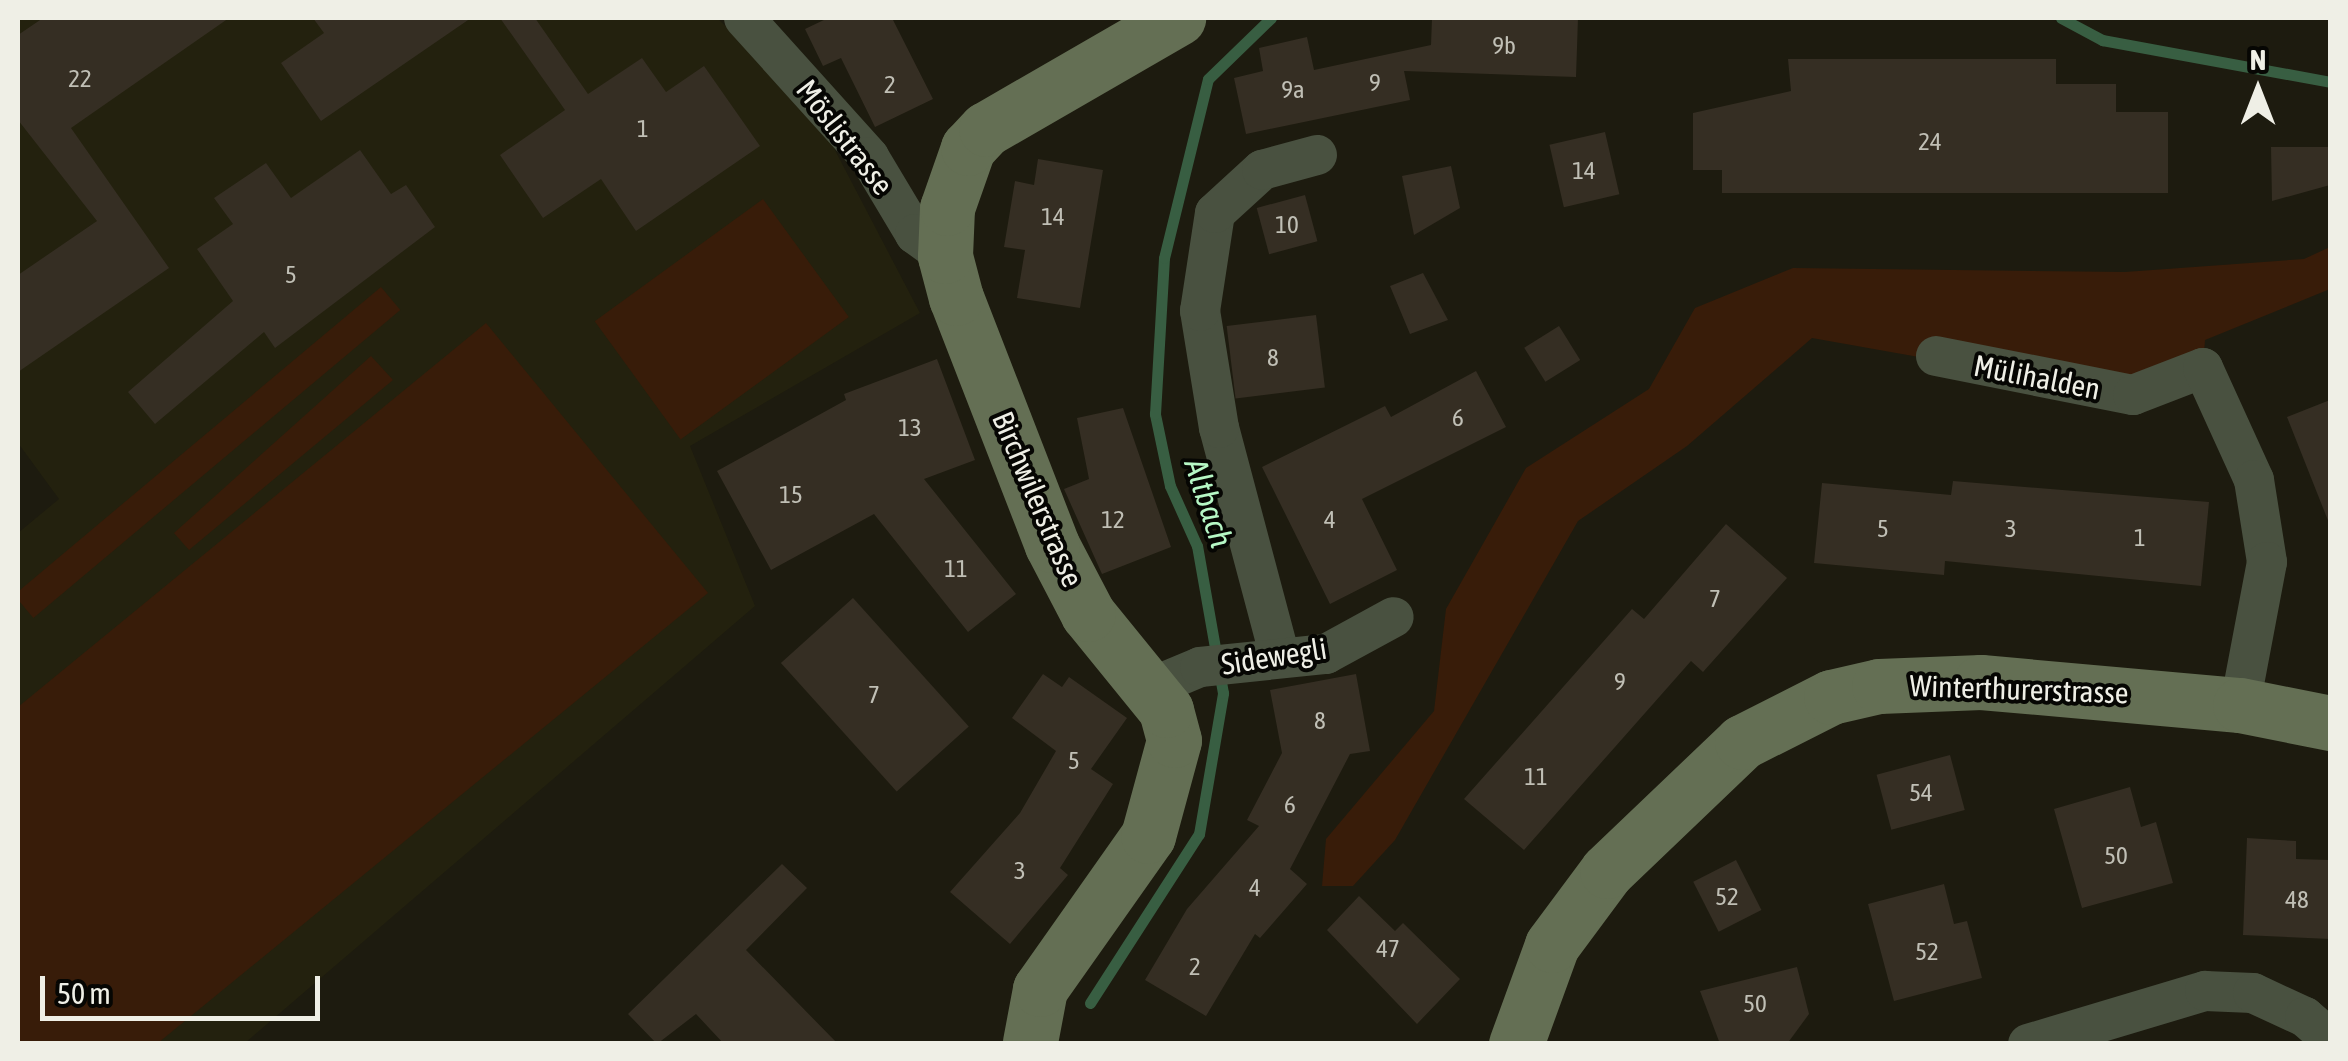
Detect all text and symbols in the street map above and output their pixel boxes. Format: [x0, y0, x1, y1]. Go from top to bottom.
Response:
house number: 9b [1492, 30, 1516, 60]
north arrow [2208, 40, 2308, 140]
text: N [2250, 44, 2266, 76]
house number: 22 [68, 63, 92, 93]
house number: 9 [1369, 67, 1381, 97]
house number: 2 [884, 69, 896, 99]
street label: Möslistrasse [789, 72, 901, 202]
house number: 9a [1281, 74, 1305, 104]
house number: 1 [637, 113, 649, 143]
house number: 24 [1918, 126, 1942, 156]
house number: 14 [1572, 155, 1596, 185]
house number: 14 [1041, 201, 1065, 231]
house number: 10 [1275, 209, 1299, 239]
house number: 5 [285, 259, 297, 289]
house number: 8 [1267, 342, 1279, 372]
street label: Mülihalden [1971, 347, 2103, 407]
house number: 6 [1452, 402, 1464, 432]
street label: Birchwilerstrasse [985, 406, 1091, 592]
house number: 13 [898, 412, 922, 442]
water label: Altbach [1176, 454, 1240, 552]
house number: 15 [779, 479, 803, 509]
house number: 12 [1101, 504, 1125, 534]
house number: 4 [1324, 504, 1336, 534]
house number: 5 [1877, 513, 1889, 543]
house number: 3 [2005, 513, 2017, 543]
house number: 1 [2134, 522, 2146, 552]
house number: 11 [944, 553, 968, 583]
house number: 7 [1709, 583, 1721, 613]
street label: Sidewegli [1219, 630, 1329, 682]
house number: 9 [1614, 666, 1626, 696]
street label: Winterthurerstrasse [1909, 667, 2129, 711]
house number: 7 [868, 679, 880, 709]
house number: 8 [1314, 705, 1326, 735]
house number: 5 [1068, 745, 1080, 775]
house number: 11 [1524, 761, 1548, 791]
house number: 54 [1909, 777, 1933, 807]
house number: 6 [1284, 789, 1296, 819]
house number: 50 [2104, 840, 2128, 870]
house number: 3 [1014, 855, 1026, 885]
house number: 4 [1249, 872, 1261, 902]
house number: 52 [1715, 881, 1739, 911]
house number: 48 [2285, 884, 2309, 914]
house number: 47 [1376, 933, 1400, 963]
house number: 52 [1915, 936, 1939, 966]
house number: 2 [1189, 951, 1201, 981]
scale bar [45, 956, 325, 1018]
text: 50 m [57, 976, 111, 1010]
house number: 50 [1743, 988, 1767, 1018]

